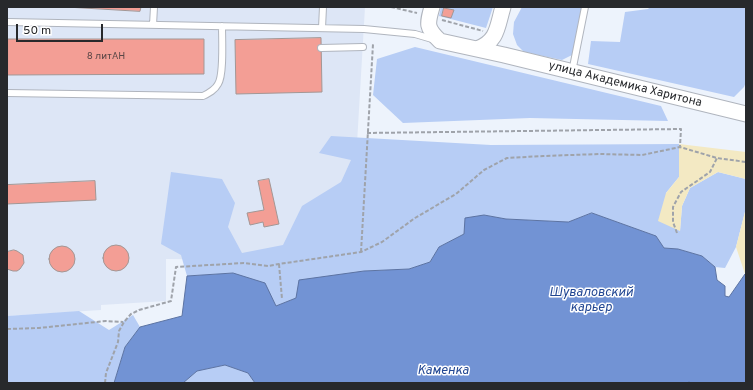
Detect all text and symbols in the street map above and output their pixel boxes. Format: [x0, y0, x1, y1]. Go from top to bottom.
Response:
scale bar [18, 16, 105, 42]
text: 50 m [23, 23, 51, 39]
house number: 8 литАН [87, 51, 125, 63]
street label: улица Академика Харитона [547, 59, 703, 111]
water label: Шуваловский карьер [549, 285, 633, 316]
water label: Каменка [417, 363, 469, 379]

